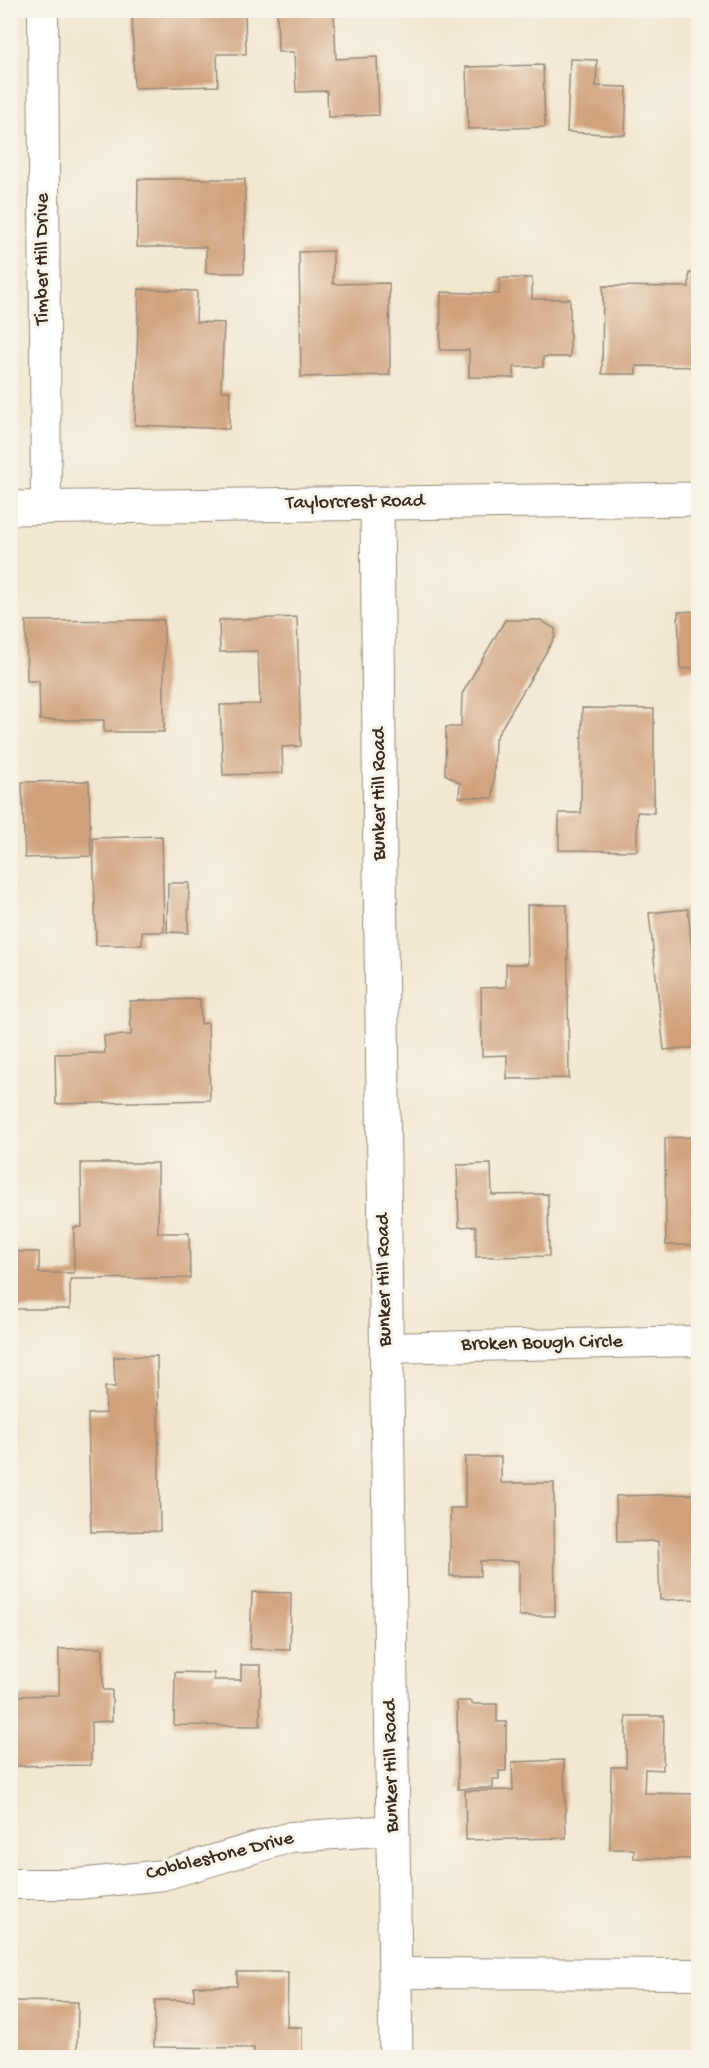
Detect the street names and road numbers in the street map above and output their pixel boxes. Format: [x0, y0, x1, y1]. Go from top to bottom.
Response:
street label: Timber Hill Drive [32, 192, 55, 326]
street label: Taylorcrest Road [284, 490, 427, 516]
street label: Bunker Hill Road [369, 725, 392, 862]
street label: Bunker Hill Road [372, 1211, 398, 1348]
street label: Broken Bough Circle [460, 1331, 624, 1357]
street label: Bunker Hill Road [379, 1697, 405, 1834]
street label: Cobblestone Drive [144, 1827, 297, 1886]

